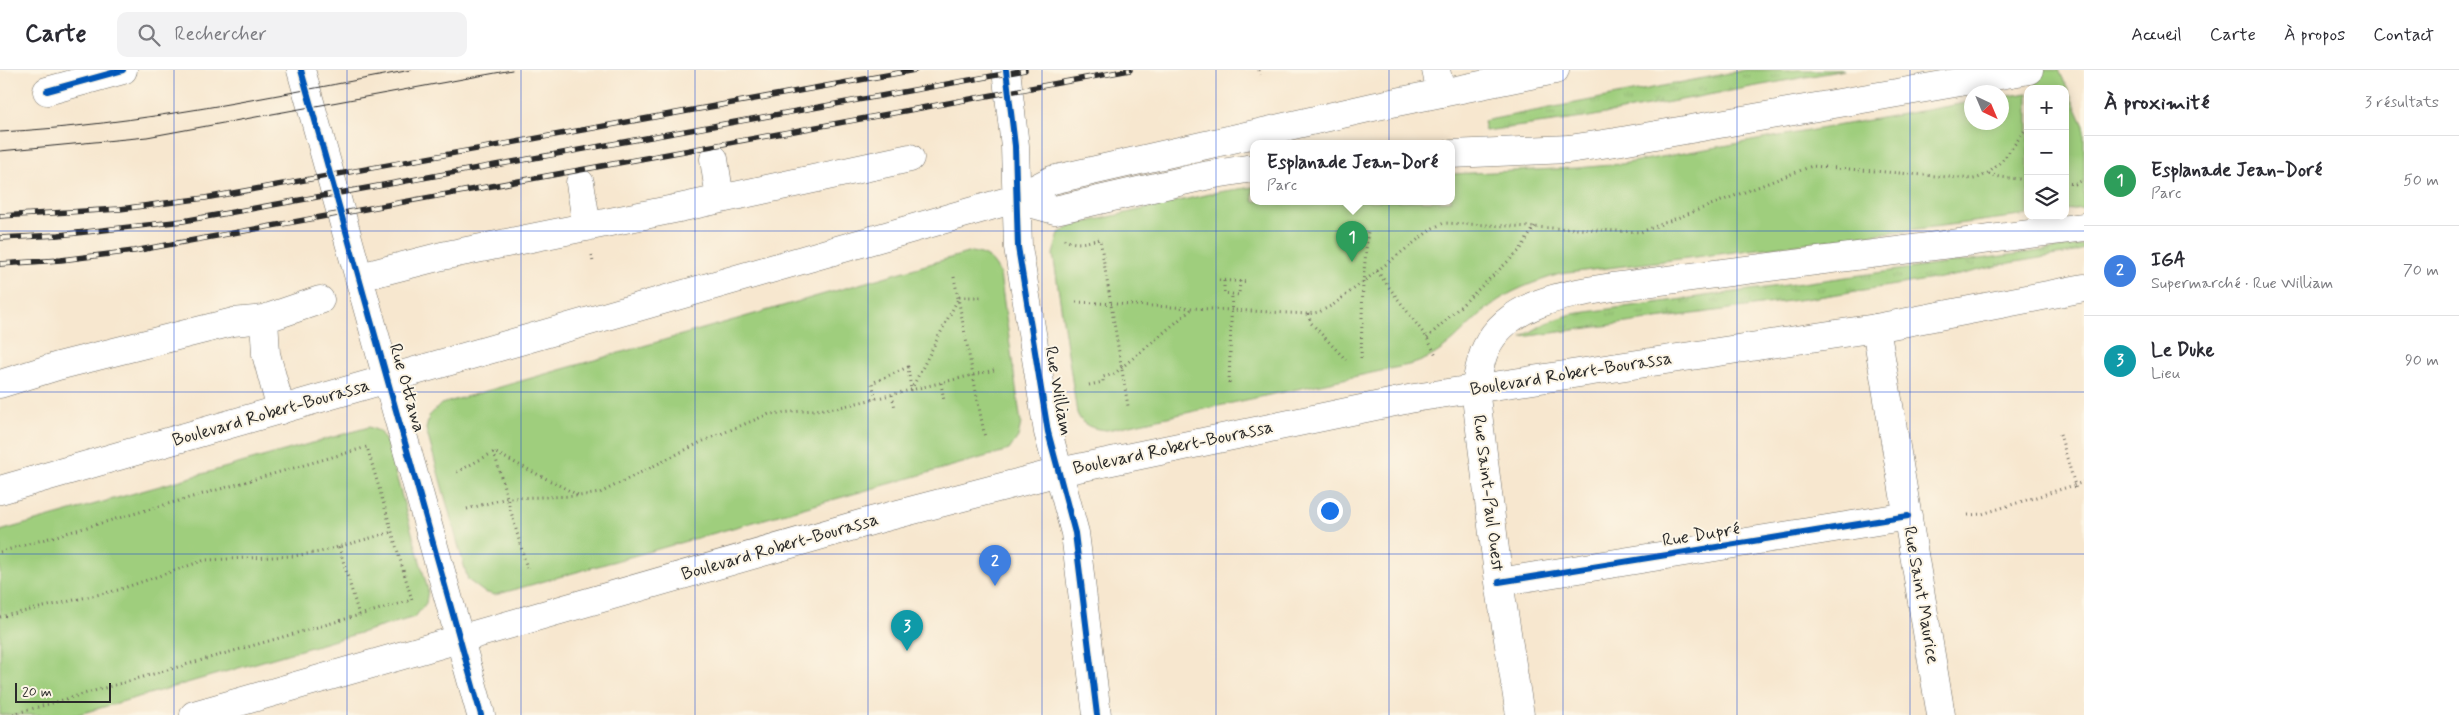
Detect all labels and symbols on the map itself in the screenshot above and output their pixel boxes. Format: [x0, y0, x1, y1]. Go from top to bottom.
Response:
north arrow [1964, 85, 2009, 130]
pin: 1 [1336, 221, 1368, 262]
street label: Rue Ottawa [383, 341, 431, 435]
street label: Rue William [1038, 344, 1078, 438]
street label: Boulevard Robert-Bourassa [1468, 346, 1674, 402]
street label: Boulevard Robert-Bourassa [170, 373, 372, 453]
street label: Rue Saint-Paul Ouest [1466, 413, 1510, 573]
street label: Boulevard Robert-Bourassa [1071, 415, 1275, 481]
your location [1317, 498, 1343, 524]
street label: Boulevard Robert-Bourassa [679, 507, 881, 587]
street label: Rue Dupré [1661, 517, 1741, 553]
street label: Rue Saint Maurice [1897, 524, 1945, 666]
pin: 2 [979, 545, 1011, 586]
pin: 3 [891, 610, 923, 651]
scale bar [15, 680, 111, 703]

